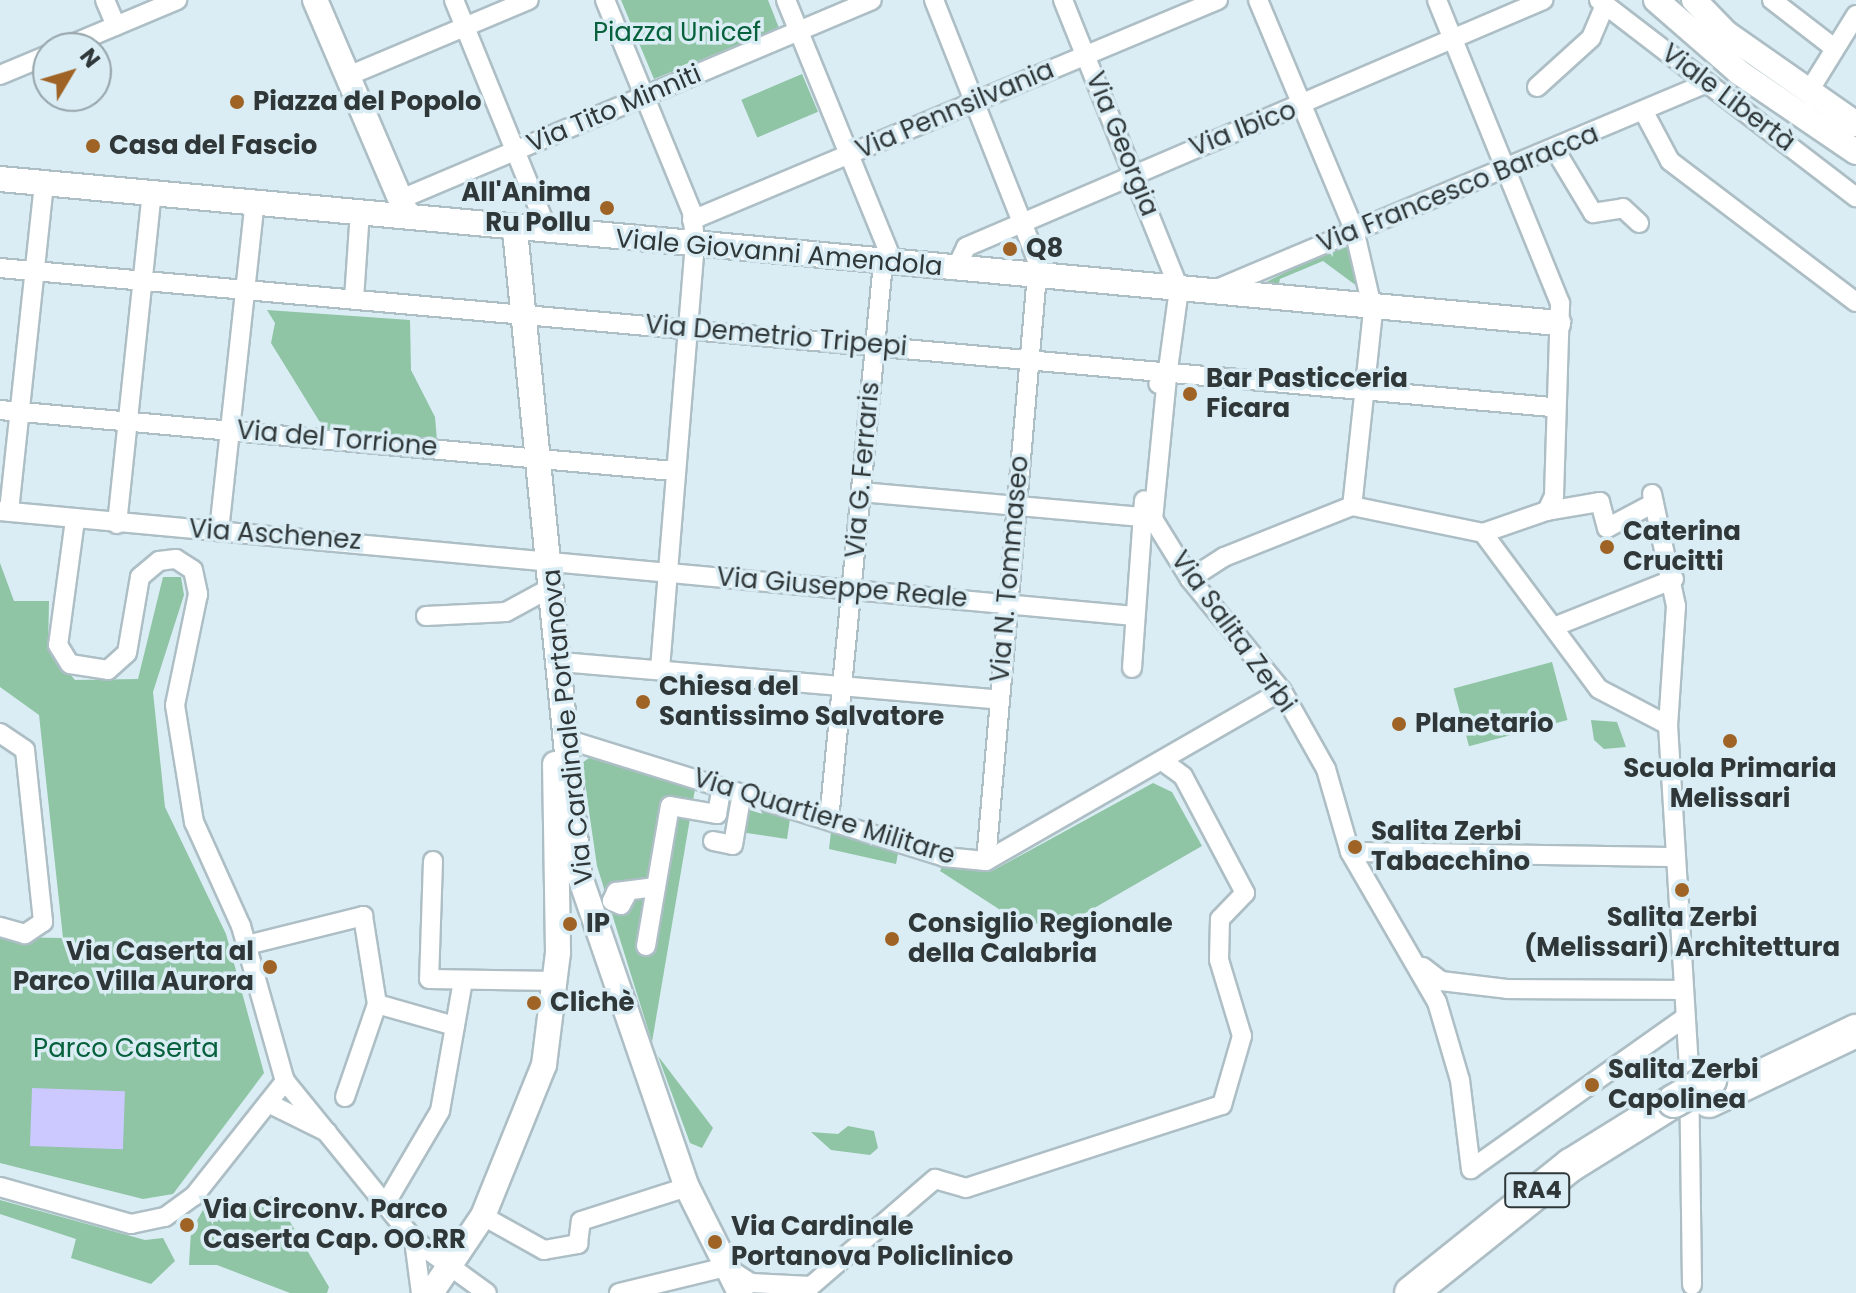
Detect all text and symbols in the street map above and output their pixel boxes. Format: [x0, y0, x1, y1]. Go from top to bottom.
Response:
park label: Piazza Unicef [593, 17, 761, 49]
north arrow [32, 32, 112, 112]
street label: Viale Libertà [1655, 38, 1801, 158]
text: N [72, 42, 107, 74]
street label: Via Pennsilvania [851, 54, 1059, 166]
street label: Via Tito Minniti [522, 58, 706, 160]
street label: Via Georgia [1079, 67, 1165, 221]
place label: Piazza del Popolo [253, 86, 482, 118]
marker: Piazza del Popolo [228, 93, 246, 111]
street label: Via Ibico [1185, 94, 1301, 164]
street label: Via Francesco Baracca [1313, 118, 1603, 260]
place label: Casa del Fascio [109, 130, 317, 162]
marker: Casa del Fascio [84, 137, 102, 155]
place label: All'Anima Ru Pollu [461, 177, 591, 238]
marker: All'Anima Ru Pollu [598, 199, 616, 217]
street label: Viale Giovanni Amendola [614, 223, 944, 283]
place label: Q8 [1026, 233, 1063, 265]
marker: Q8 [1001, 240, 1019, 258]
street label: Via Demetrio Tripepi [644, 309, 908, 363]
place label: Bar Pasticceria Ficara [1206, 363, 1408, 424]
street label: Via G. Ferraris [840, 380, 886, 560]
marker: Bar Pasticceria Ficara [1181, 385, 1199, 403]
street label: Via del Torrione [235, 415, 439, 463]
street label: Via N. Tommaseo [985, 454, 1035, 684]
street label: Via Aschenez [188, 513, 362, 557]
place label: Caterina Crucitti [1623, 516, 1741, 578]
marker: Caterina Crucitti [1598, 538, 1616, 556]
street label: Via Salita Zerbi [1164, 545, 1302, 719]
street label: Via Giuseppe Reale [715, 561, 969, 615]
street label: Via Cardinale Portanova [536, 568, 600, 886]
place label: Chiesa del Santissimo Salvatore [659, 671, 944, 732]
marker: Chiesa del Santissimo Salvatore [634, 693, 652, 711]
place label: Planetario [1415, 708, 1554, 740]
marker: Planetario [1390, 715, 1408, 733]
marker: Scuola Primaria Melissari [1721, 732, 1739, 750]
place label: Scuola Primaria Melissari [1623, 753, 1837, 814]
street label: Via Quartiere Militare [689, 762, 959, 872]
place label: Salita Zerbi Tabacchino [1371, 816, 1530, 878]
marker: Salita Zerbi Tabacchino [1346, 838, 1364, 856]
marker: Salita Zerbi (Melissari) Architettura [1673, 881, 1691, 899]
place label: Salita Zerbi (Melissari) Architettura [1524, 902, 1840, 964]
place label: IP [586, 908, 610, 940]
place label: Consiglio Regionale della Calabria [908, 908, 1173, 970]
marker: IP [561, 915, 579, 933]
marker: Consiglio Regionale della Calabria [883, 930, 901, 948]
place label: Via Caserta al Parco Villa Aurora [13, 936, 254, 998]
marker: Via Caserta al Parco Villa Aurora [261, 958, 279, 976]
place label: Clichè [550, 987, 634, 1019]
marker: Clichè [525, 994, 543, 1012]
park label: Parco Caserta [33, 1033, 219, 1065]
place label: Salita Zerbi Capolinea [1608, 1054, 1759, 1116]
marker: Salita Zerbi Capolinea [1583, 1076, 1601, 1094]
road number: RA4 [1503, 1170, 1571, 1210]
place label: Via Circonv. Parco Caserta Cap. OO.RR [203, 1194, 466, 1256]
place label: Via Cardinale Portanova Policlinico [731, 1211, 1013, 1272]
marker: Via Circonv. Parco Caserta Cap. OO.RR [178, 1216, 196, 1234]
marker: Via Cardinale Portanova Policlinico [706, 1233, 724, 1251]

